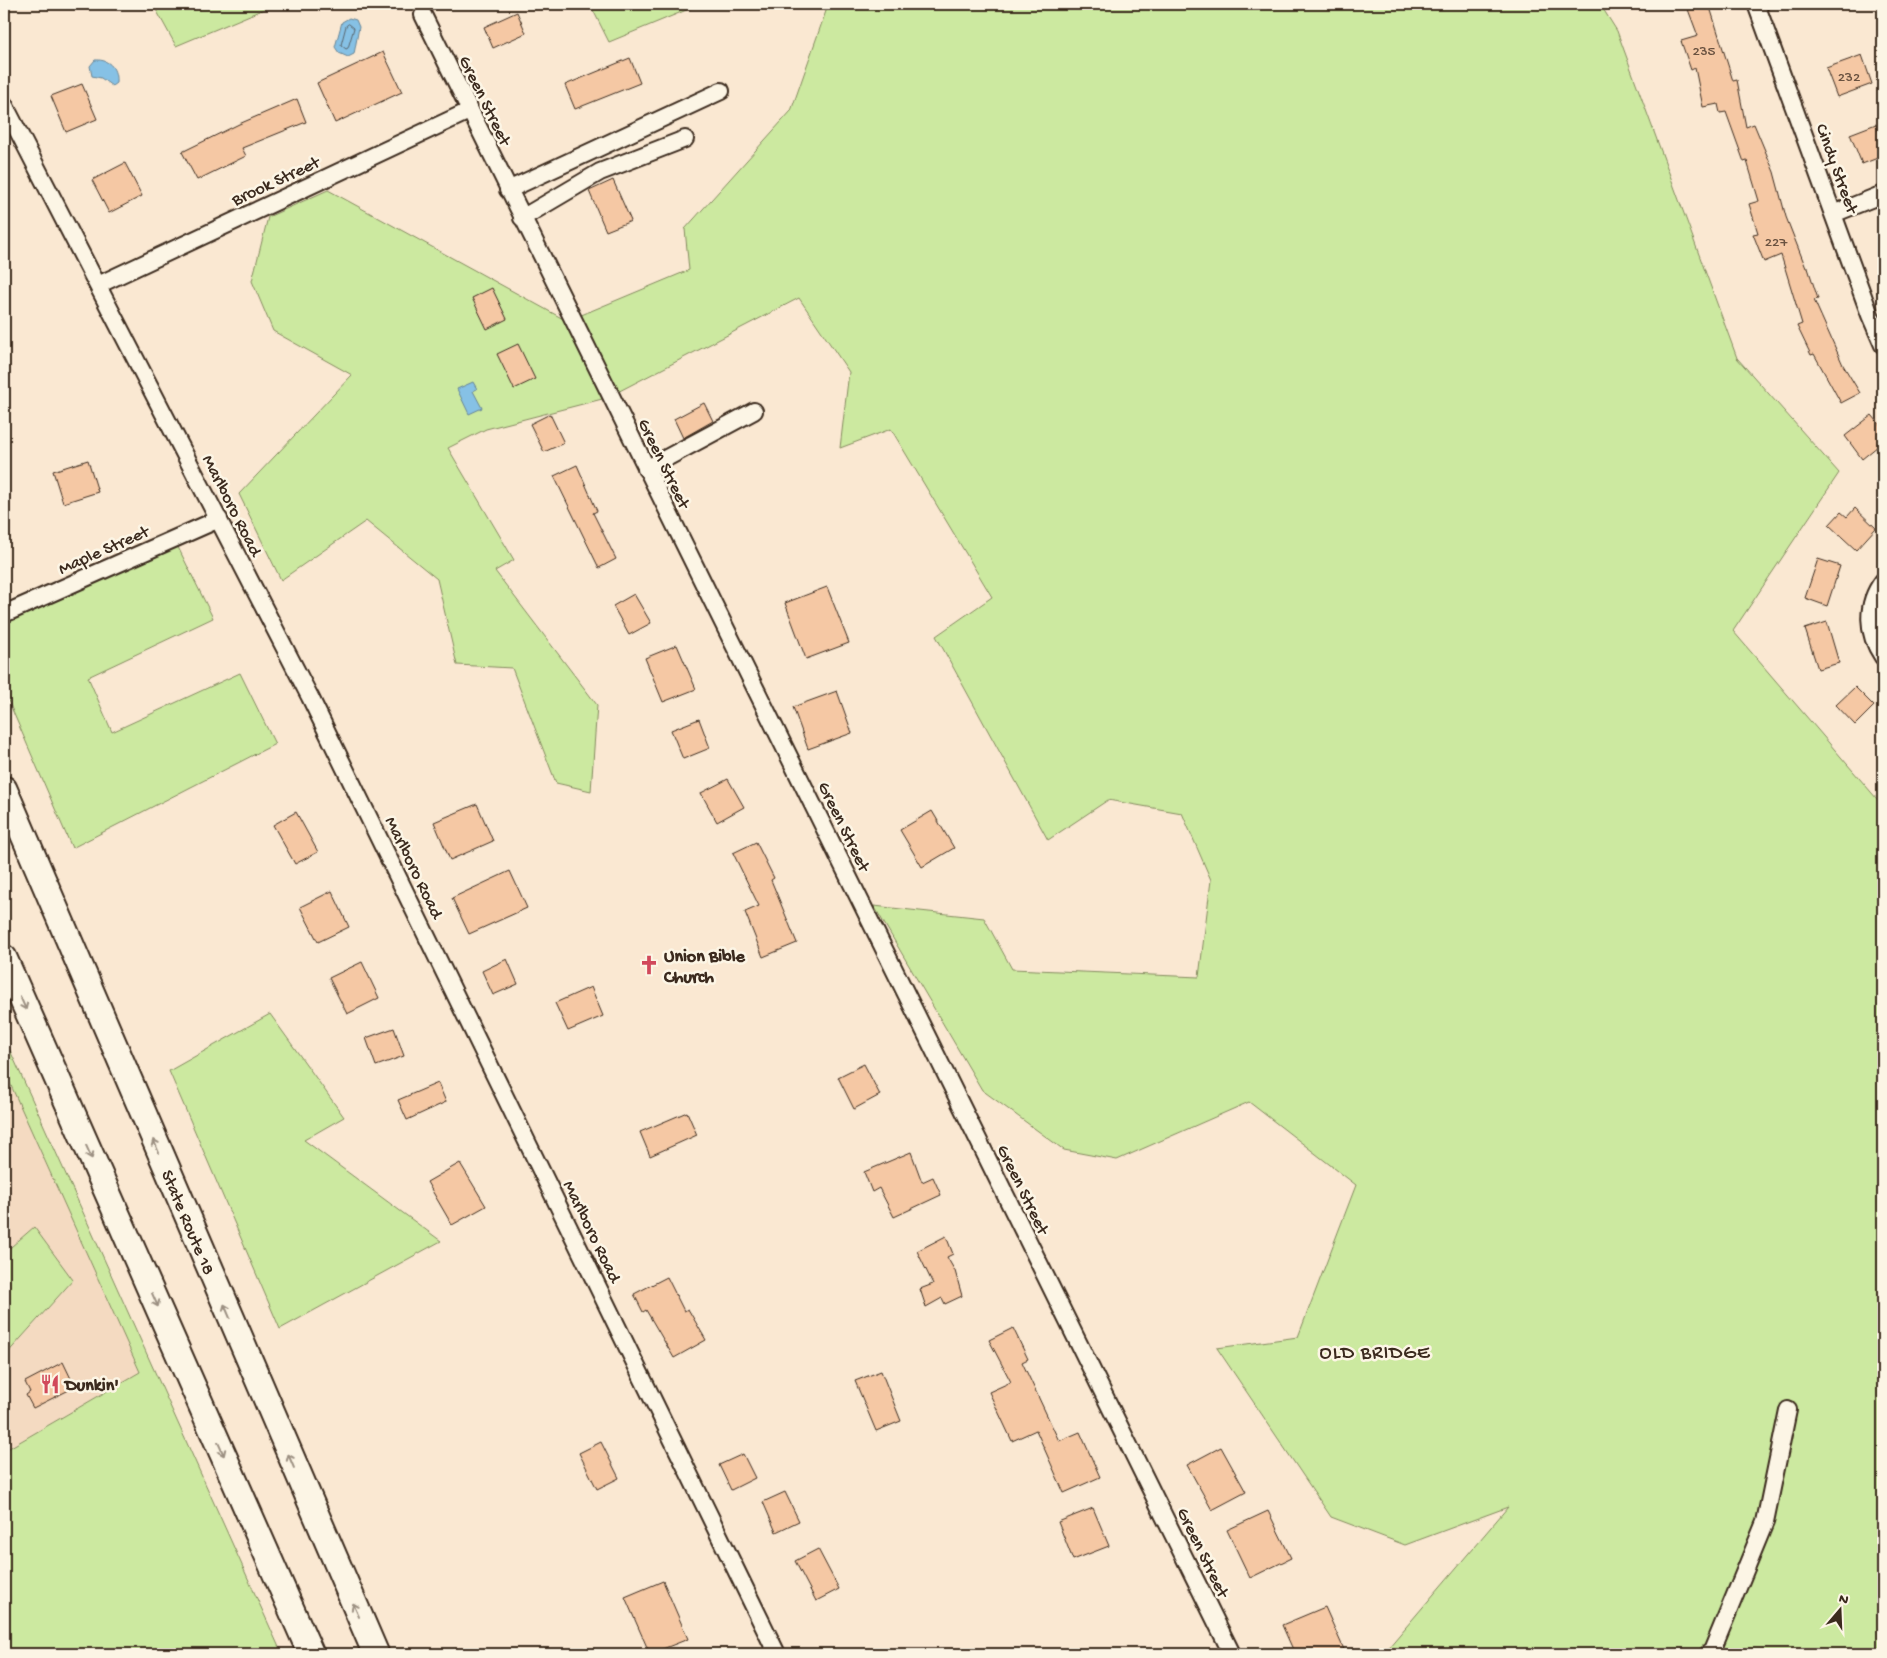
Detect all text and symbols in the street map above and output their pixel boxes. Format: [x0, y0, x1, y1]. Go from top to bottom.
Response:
house number: 235 [1692, 43, 1716, 61]
street label: Green Street [453, 53, 515, 151]
house number: 232 [1838, 69, 1860, 87]
street label: Cindy Street [1810, 121, 1862, 218]
street label: Brook Street [228, 152, 325, 212]
house number: 227 [1765, 234, 1788, 252]
street label: Green Street [632, 416, 694, 514]
street label: Marlboro Road [196, 452, 266, 562]
street label: Maple Street [56, 521, 154, 581]
street label: Green Street [812, 779, 874, 877]
street label: Marlboro Road [379, 814, 447, 924]
place label: Union Bible Church [663, 947, 746, 989]
church icon: Union Bible Church [638, 954, 660, 976]
one-way arrow [19, 995, 29, 1010]
one-way arrow [151, 1139, 161, 1154]
street label: Green Street [991, 1142, 1053, 1240]
one-way arrow [85, 1144, 95, 1159]
street label: State Route 18 [155, 1167, 218, 1279]
street label: Marlboro Road [557, 1178, 625, 1288]
one-way arrow [150, 1292, 160, 1307]
one-way arrow [222, 1304, 232, 1319]
district label: OLD BRIDGE [1320, 1343, 1431, 1366]
restaurant icon: Dunkin' [39, 1373, 61, 1395]
place label: Dunkin' [63, 1376, 119, 1397]
one-way arrow [216, 1441, 226, 1456]
one-way arrow [286, 1454, 295, 1469]
street label: Green Street [1171, 1505, 1233, 1603]
north arrow [1814, 1586, 1864, 1636]
text: N [1836, 1591, 1851, 1610]
one-way arrow [350, 1603, 360, 1618]

